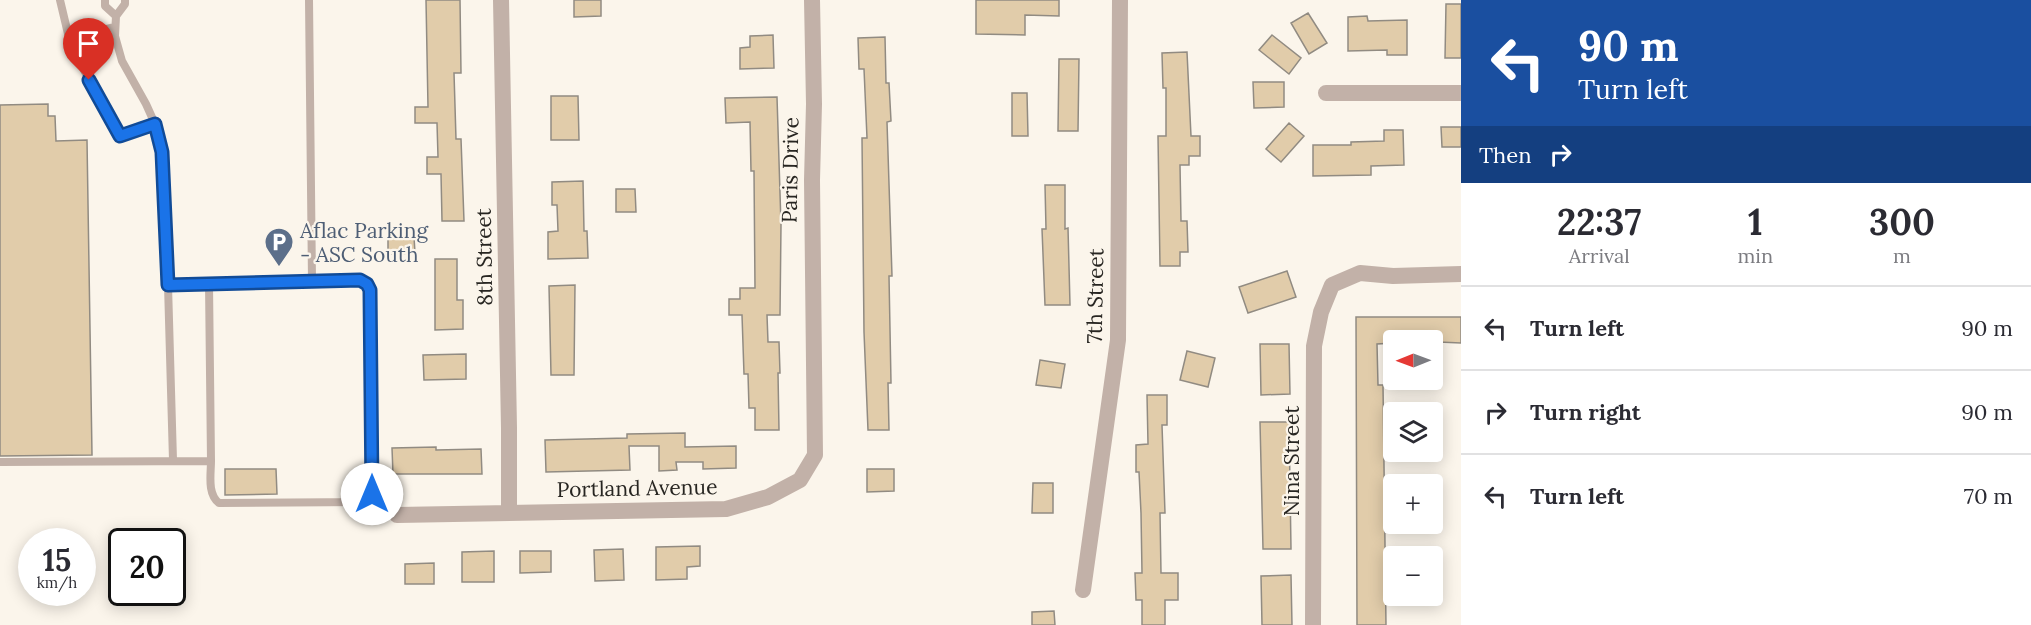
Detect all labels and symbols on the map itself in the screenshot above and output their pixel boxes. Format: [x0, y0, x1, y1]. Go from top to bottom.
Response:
pin [63, 18, 114, 80]
street label: Paris Drive [776, 117, 804, 223]
street label: 8th Street [470, 207, 498, 306]
place label: Aflac Parking - ASC South [299, 217, 428, 268]
parking icon: Aflac Parking - ASC South [263, 226, 295, 268]
street label: 7th Street [1081, 247, 1109, 344]
north arrow [1383, 330, 1443, 390]
street label: Nina Street [1278, 405, 1305, 516]
position arrow [340, 462, 404, 526]
street label: Portland Avenue [556, 473, 718, 503]
speed limit sign: 20 [108, 528, 186, 606]

